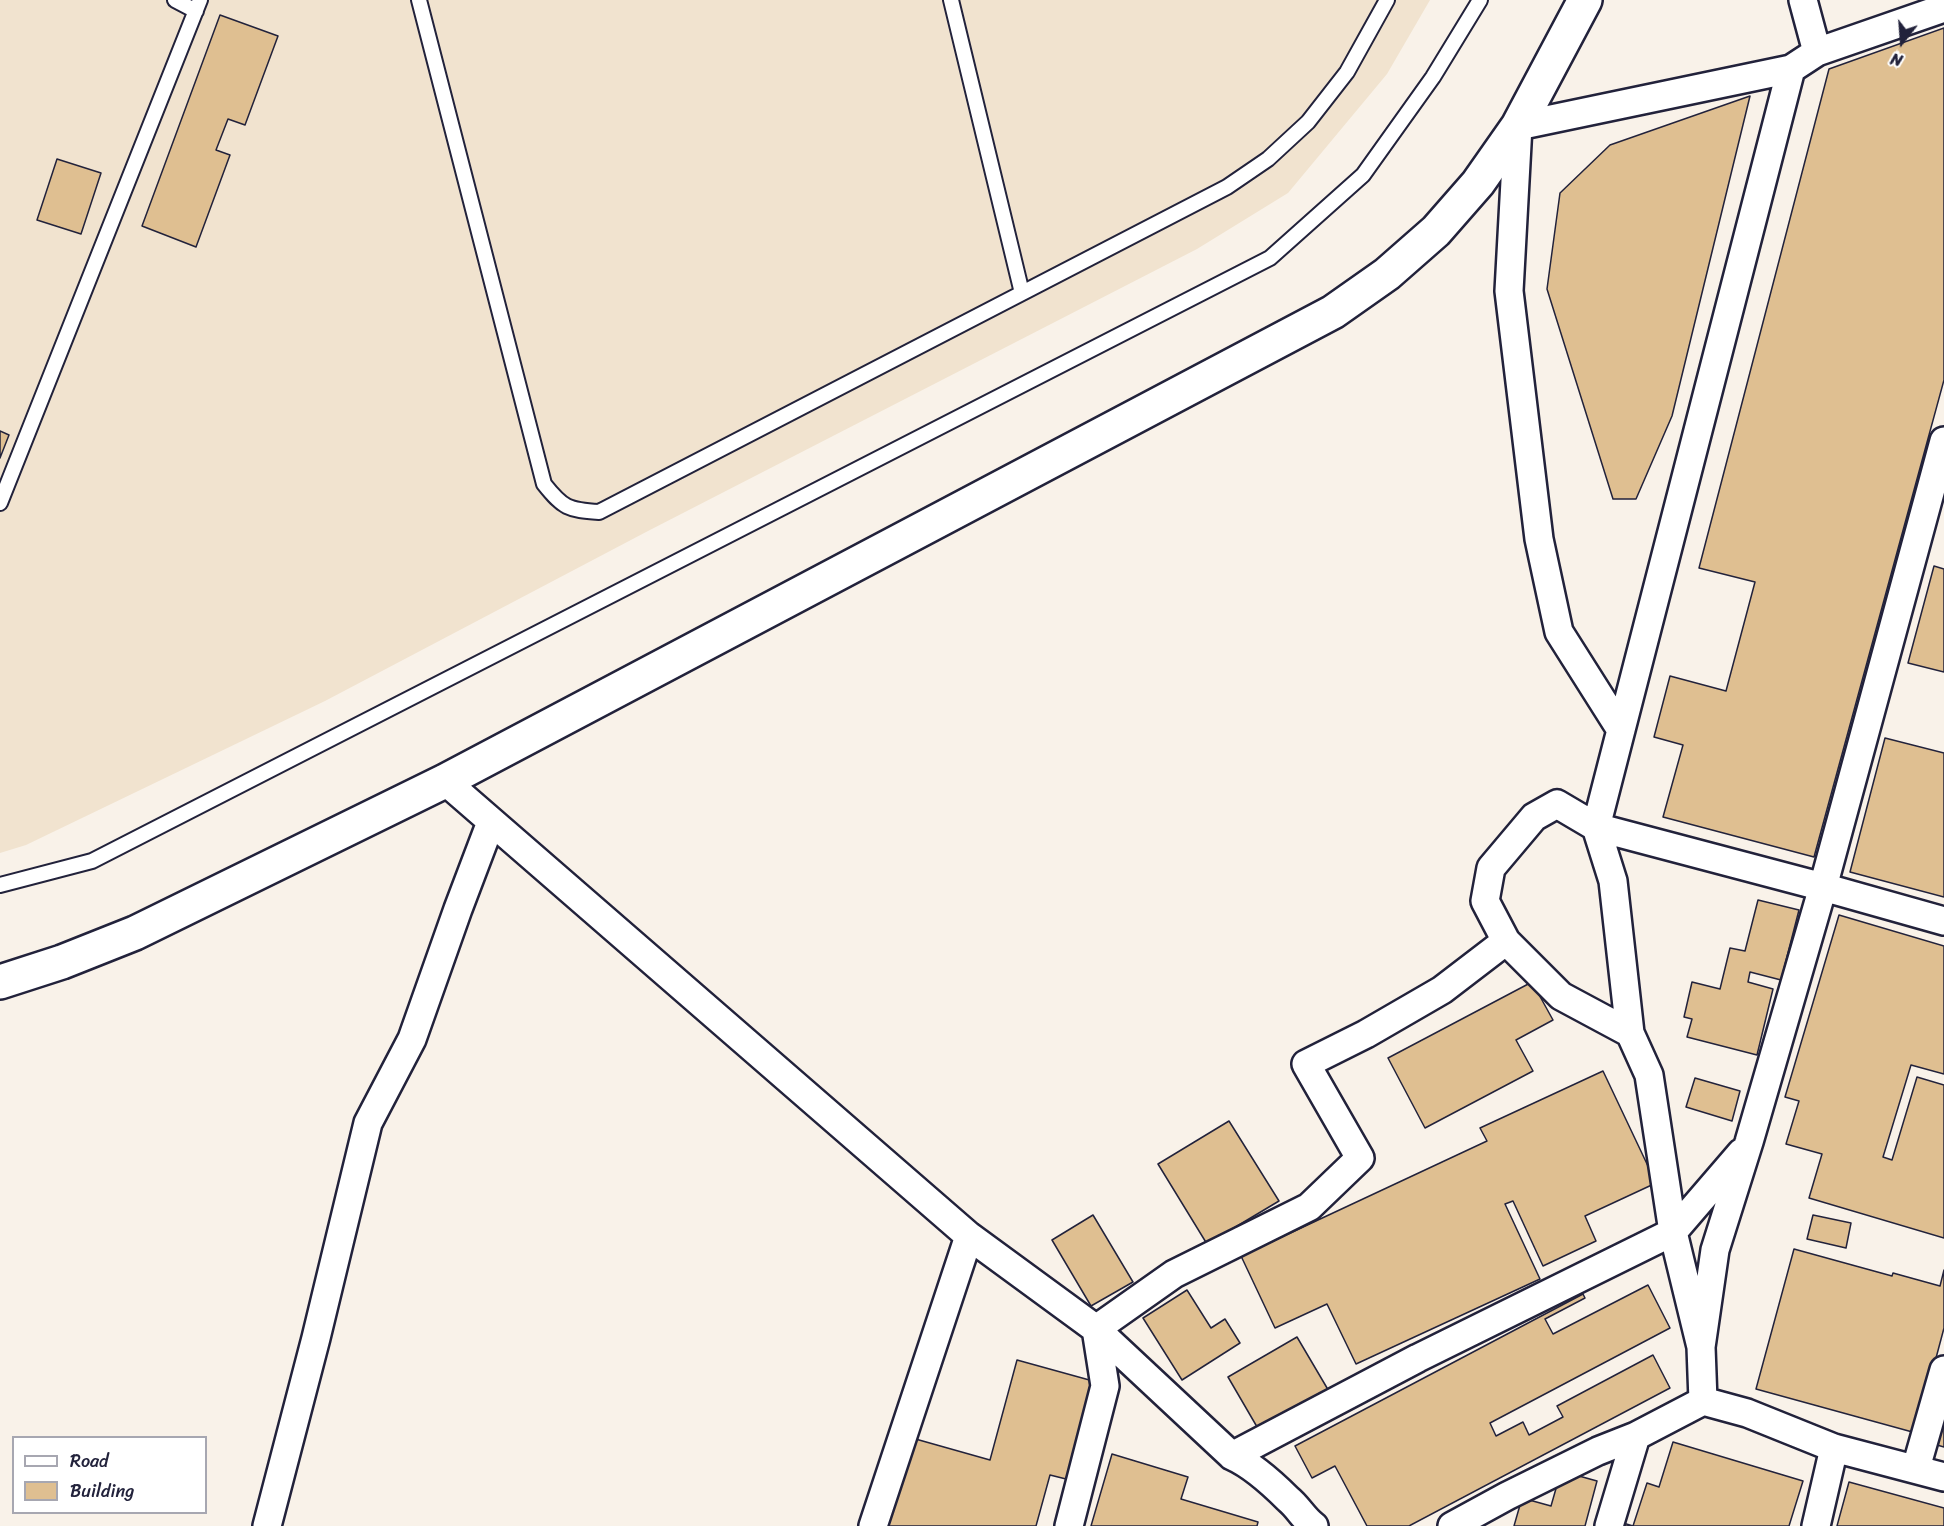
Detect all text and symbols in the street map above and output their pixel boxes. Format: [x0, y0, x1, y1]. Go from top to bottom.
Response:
north arrow [1872, 12, 1932, 72]
text: N [1887, 44, 1906, 75]
legend [12, 1436, 207, 1514]
text: Road [70, 1445, 109, 1477]
text: Building [70, 1475, 134, 1507]

